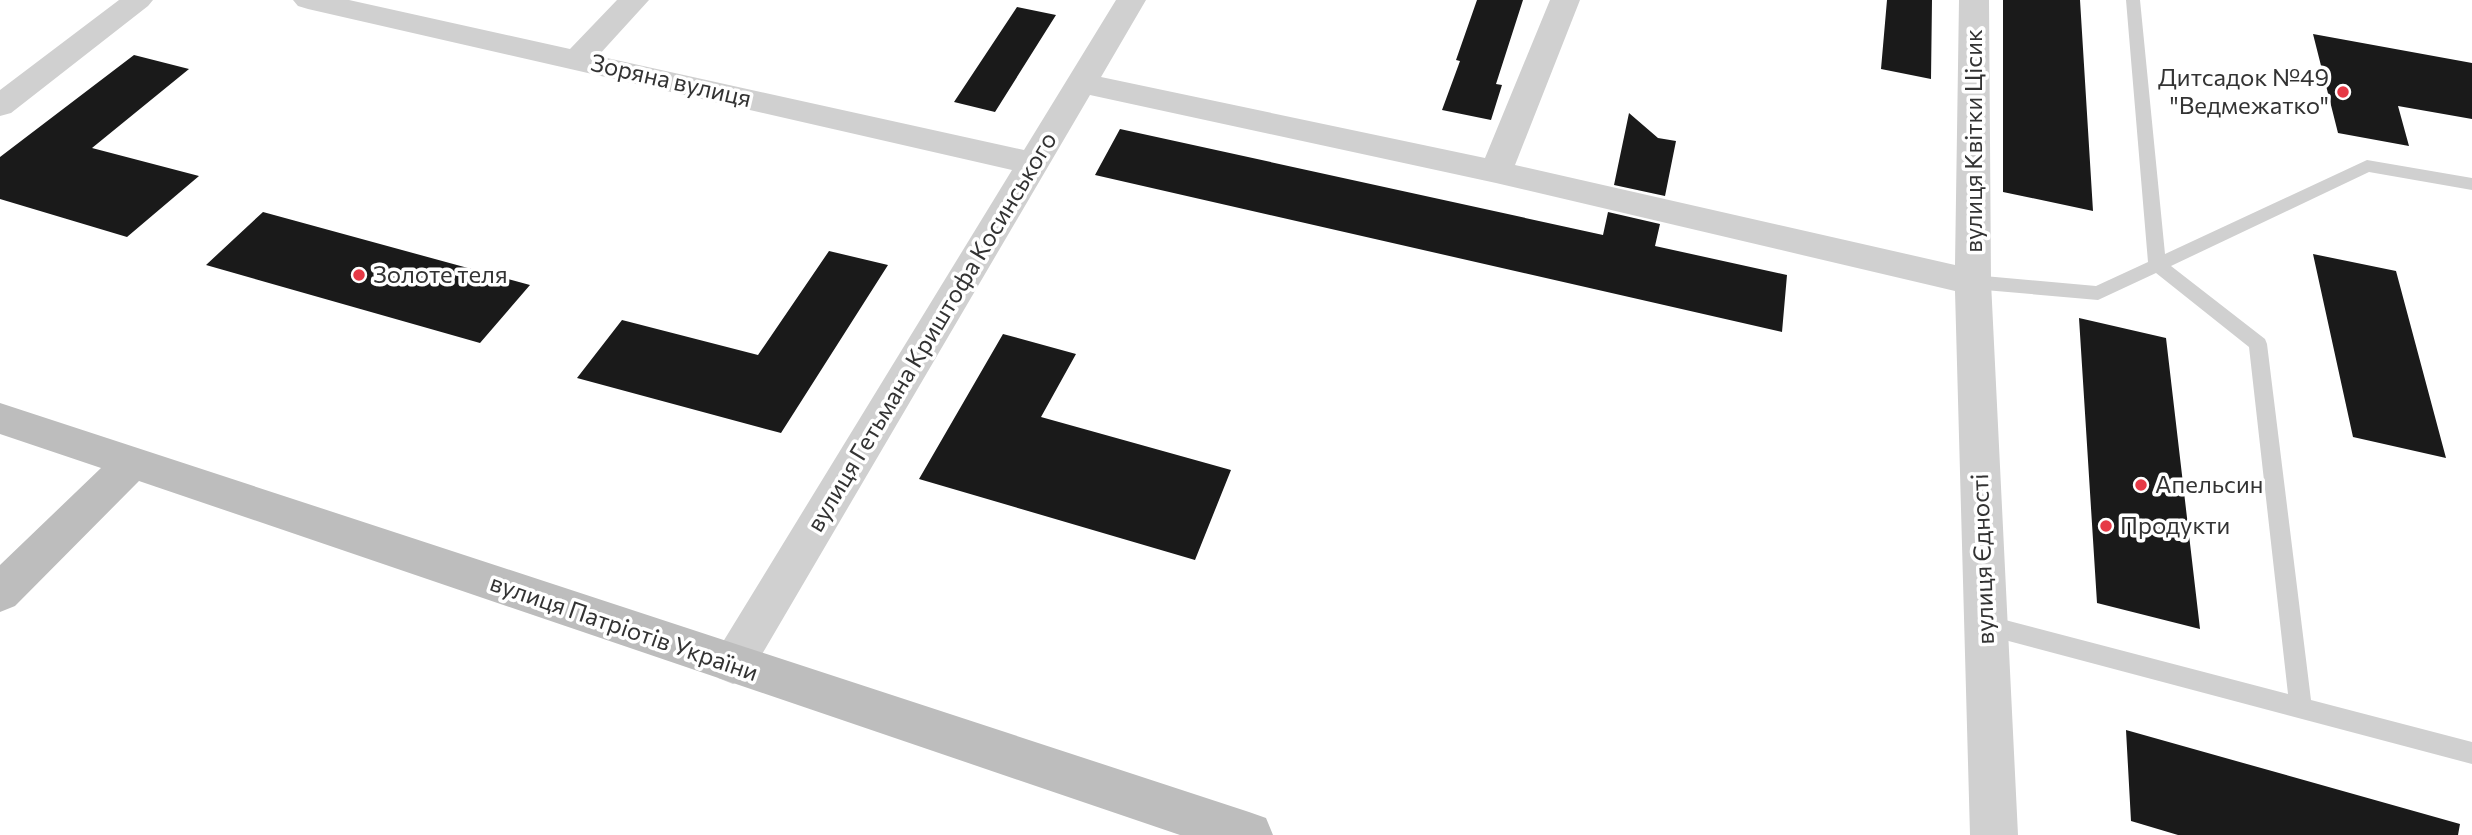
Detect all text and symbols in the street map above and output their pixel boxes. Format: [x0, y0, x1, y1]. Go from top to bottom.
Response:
street label: вулиця Квітки Цісик [1958, 29, 1987, 253]
street label: Зоряна вулиця [588, 47, 754, 112]
place label: Дитсадок №49 "Ведмежатко" [2158, 62, 2329, 119]
marker: Дитсадок №49 "Ведмежатко" [2335, 84, 2351, 100]
street label: вулиця Гетьмана Криштофа Косинського [800, 126, 1062, 536]
place label: Золоте теля [373, 259, 508, 288]
marker: Золоте теля [351, 267, 367, 283]
place label: Апельсин [2155, 469, 2263, 498]
street label: вулиця Єдності [1964, 473, 1999, 645]
marker: Апельсин [2133, 477, 2149, 493]
place label: Продукти [2120, 510, 2230, 539]
marker: Продукти [2098, 518, 2114, 534]
street label: вулиця Патріотів України [487, 567, 762, 686]

